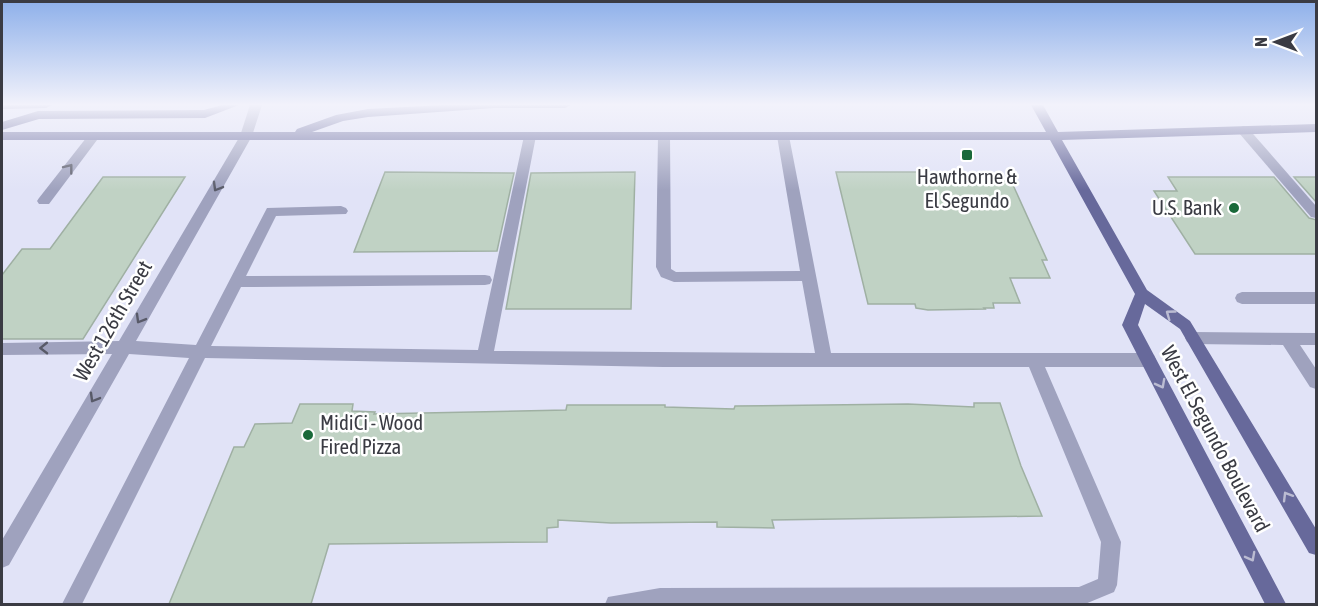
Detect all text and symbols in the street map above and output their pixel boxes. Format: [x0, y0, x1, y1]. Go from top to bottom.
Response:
north arrow [1246, 12, 1306, 72]
text: N [1252, 37, 1270, 47]
marker: Hawthorne & El Segundo [960, 148, 974, 162]
one-way arrow [61, 164, 72, 175]
place label: Hawthorne & El Segundo [917, 164, 1017, 212]
one-way arrow [213, 181, 224, 191]
place label: U.S. Bank [1152, 195, 1222, 219]
marker: U.S. Bank [1227, 201, 1241, 215]
street label: West 126th Street [68, 256, 156, 385]
one-way arrow [1165, 310, 1176, 321]
one-way arrow [136, 313, 147, 323]
street label: West El Segundo Boulevard [1157, 341, 1275, 536]
one-way arrow [40, 342, 49, 354]
one-way arrow [1154, 378, 1165, 388]
one-way arrow [90, 392, 102, 402]
place label: MidiCi - Wood Fired Pizza [320, 410, 423, 458]
marker: MidiCi - Wood Fired Pizza [301, 428, 315, 442]
one-way arrow [1282, 492, 1294, 502]
one-way arrow [1244, 550, 1255, 561]

